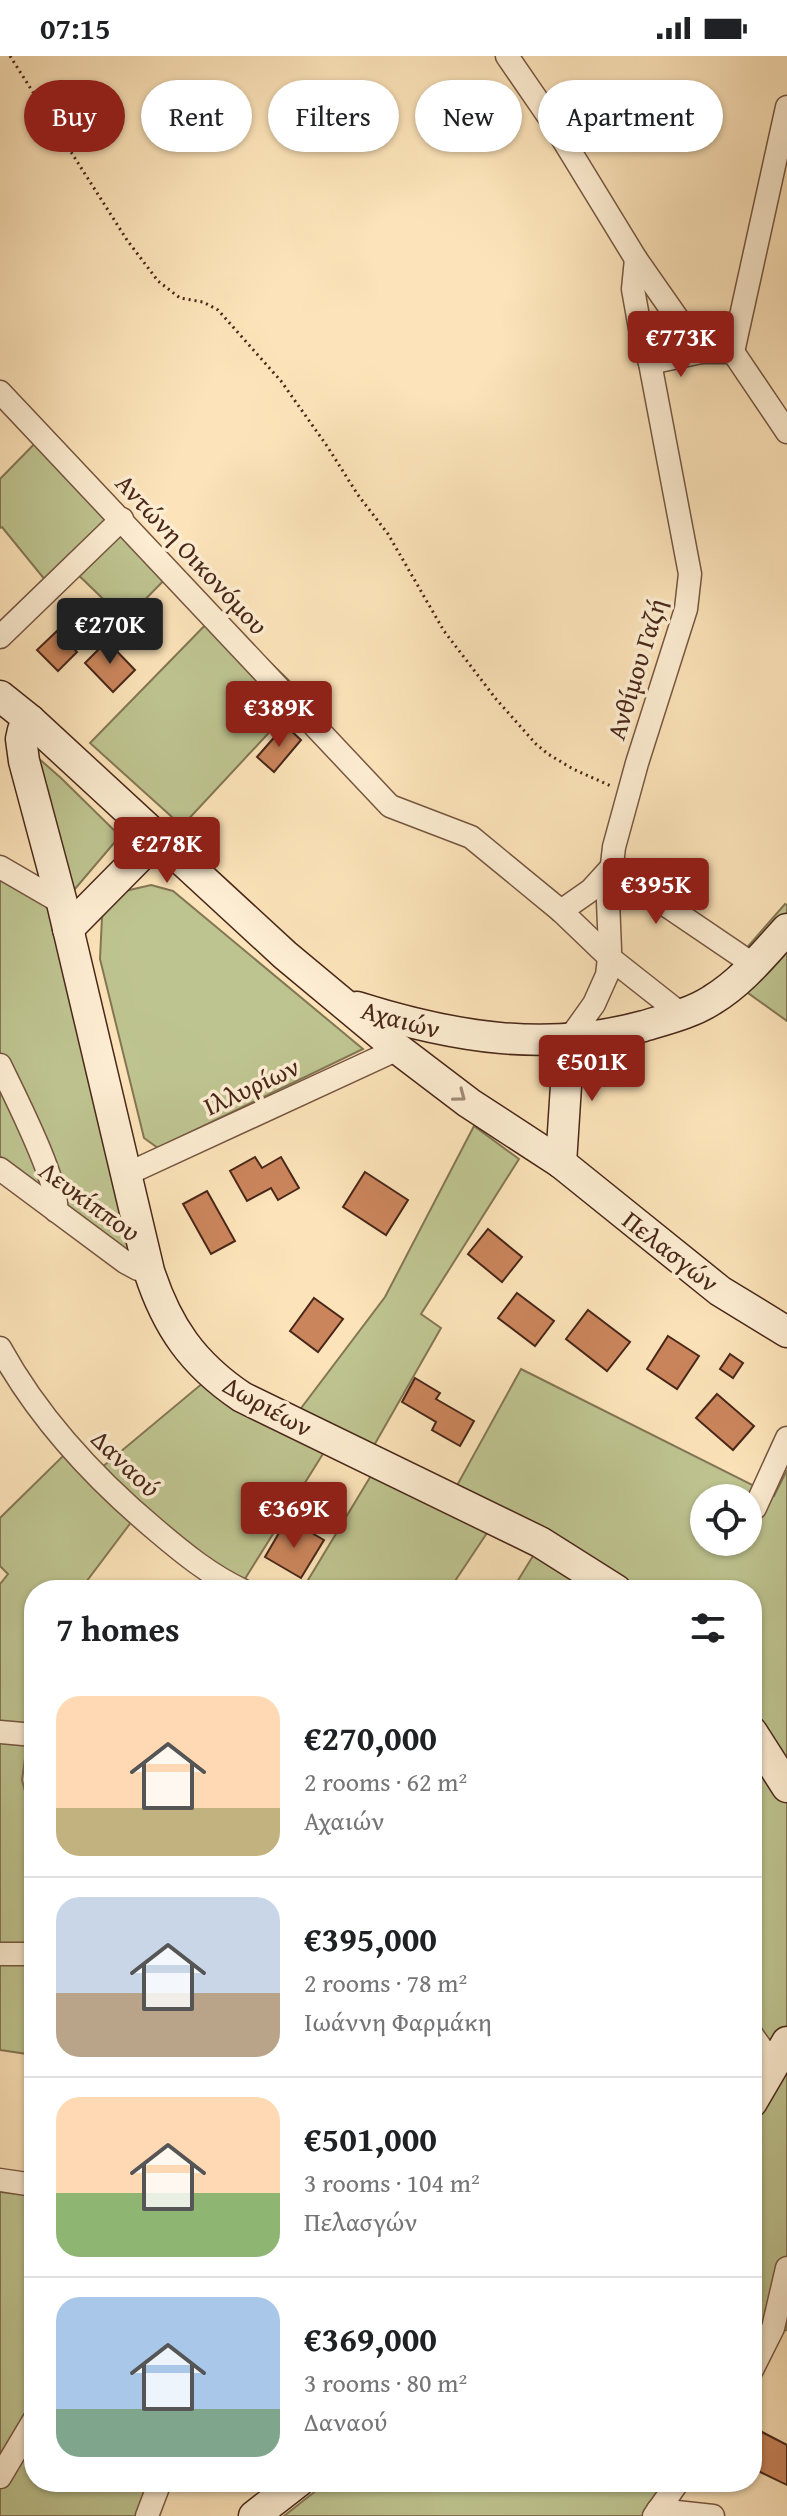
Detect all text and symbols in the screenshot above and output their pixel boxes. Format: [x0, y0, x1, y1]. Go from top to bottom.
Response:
text: 07:15 [40, 6, 111, 50]
chip: Buy [24, 80, 125, 152]
chip: Rent [141, 80, 252, 152]
chip: Filters [268, 80, 399, 152]
chip: New [415, 80, 522, 152]
chip: Apartment [538, 80, 723, 152]
pin: €773K [625, 311, 737, 379]
text: €773K [646, 317, 716, 356]
street label: Αντώνη Οικονόμου [107, 464, 277, 644]
street label: Ανθίμου Γαζή [596, 593, 676, 745]
pin: €270K [54, 598, 166, 666]
text: €270K [75, 604, 145, 643]
pin: €389K [223, 681, 335, 749]
text: €389K [244, 687, 314, 726]
pin: €278K [111, 817, 223, 885]
text: €278K [132, 823, 202, 862]
pin: €395K [600, 858, 712, 926]
text: €395K [621, 864, 691, 903]
street label: Αχαιών [357, 990, 445, 1048]
pin: €501K [536, 1035, 648, 1103]
text: €501K [557, 1041, 627, 1080]
street label: Ιλλυρίων [196, 1047, 306, 1125]
one-way arrow [452, 1087, 466, 1101]
street label: Λευκίππου [31, 1151, 149, 1251]
street label: Πελασγών [614, 1201, 728, 1301]
street label: Δωριέων [216, 1365, 320, 1447]
street label: Δαναού [82, 1420, 170, 1506]
pin: €369K [238, 1482, 350, 1550]
map controls [690, 1484, 762, 1556]
button: locate [690, 1484, 762, 1556]
text: €369K [259, 1488, 329, 1527]
text: 7 homes [56, 1604, 180, 1653]
icon: filters [686, 1606, 730, 1650]
text: €270,000 [304, 1713, 437, 1762]
icon: home [120, 1728, 216, 1824]
text: 2 rooms · 62 m² [304, 1762, 467, 1801]
text: Αχαιών [304, 1801, 384, 1840]
text: €395,000 [304, 1914, 437, 1963]
icon: home [120, 1929, 216, 2025]
text: 2 rooms · 78 m² [304, 1963, 467, 2002]
text: Ιωάννη Φαρμάκη [304, 2002, 492, 2041]
text: €501,000 [304, 2114, 437, 2163]
icon: home [120, 2129, 216, 2225]
text: 3 rooms · 104 m² [304, 2163, 480, 2202]
text: Πελασγών [304, 2202, 418, 2241]
text: €369,000 [304, 2314, 437, 2363]
icon: home [120, 2329, 216, 2425]
text: 3 rooms · 80 m² [304, 2363, 467, 2402]
text: Δαναού [304, 2402, 387, 2441]

